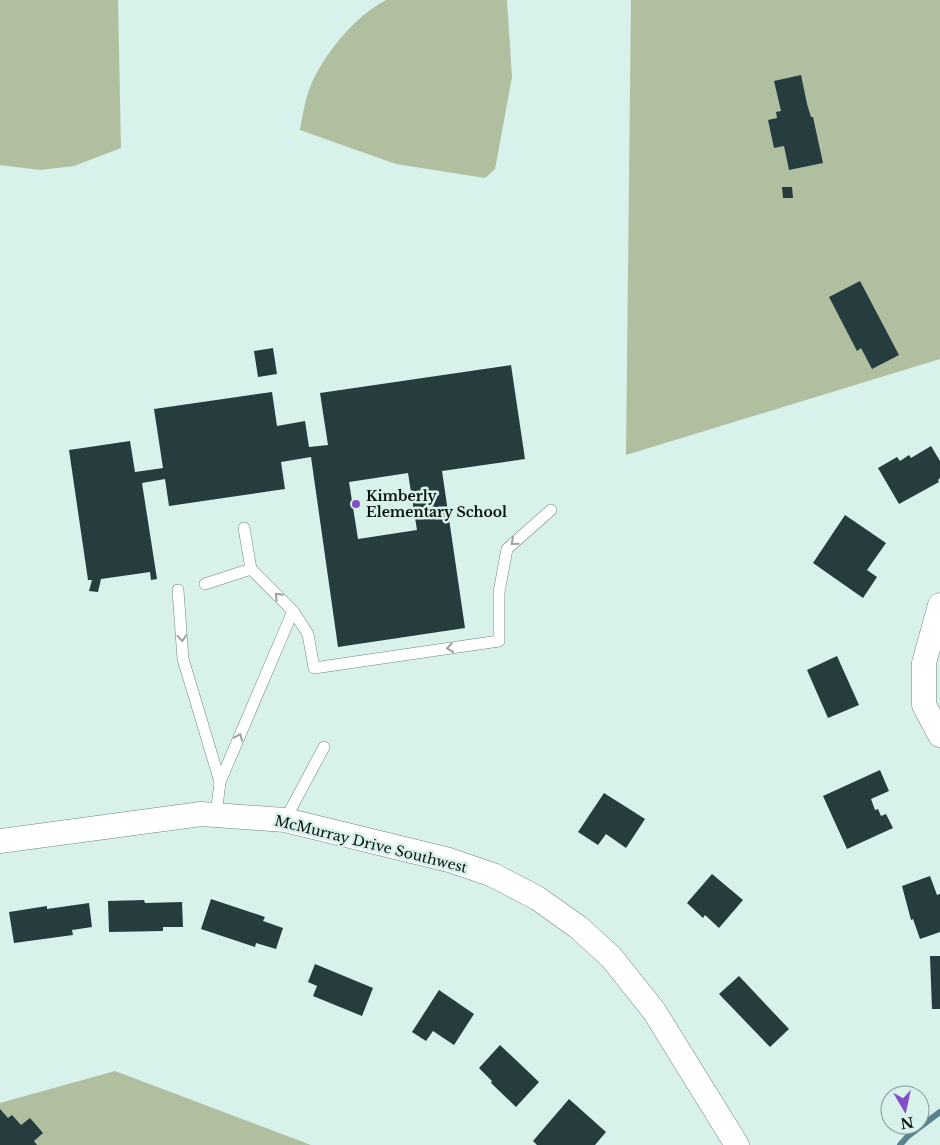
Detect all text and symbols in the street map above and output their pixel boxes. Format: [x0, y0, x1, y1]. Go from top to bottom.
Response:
place label: Kimberly Elementary School [366, 487, 507, 521]
marker: Kimberly Elementary School [350, 498, 362, 510]
one-way arrow [511, 536, 520, 545]
one-way arrow [274, 593, 283, 602]
one-way arrow [176, 635, 187, 643]
one-way arrow [446, 643, 455, 653]
one-way arrow [233, 733, 244, 742]
street label: McMurray Drive Southwest [273, 811, 470, 877]
north arrow [880, 1085, 930, 1135]
text: N [899, 1113, 915, 1133]

